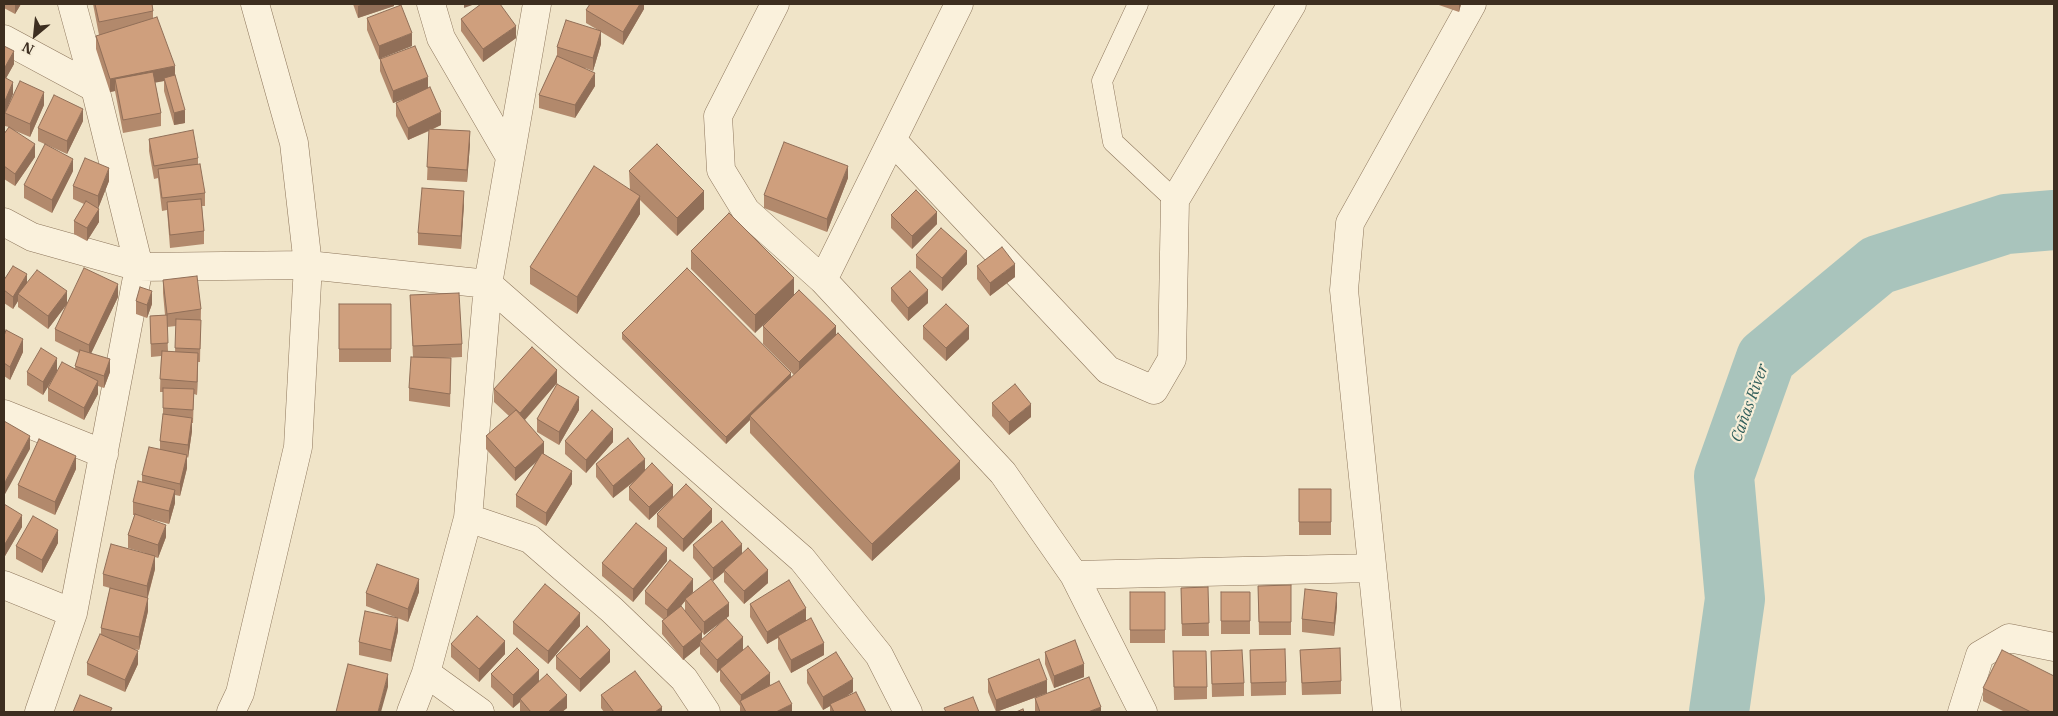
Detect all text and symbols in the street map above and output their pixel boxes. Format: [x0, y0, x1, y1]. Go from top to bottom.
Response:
north arrow [10, 10, 60, 60]
text: N [19, 38, 37, 59]
water label: Cañas River [1727, 362, 1773, 444]

